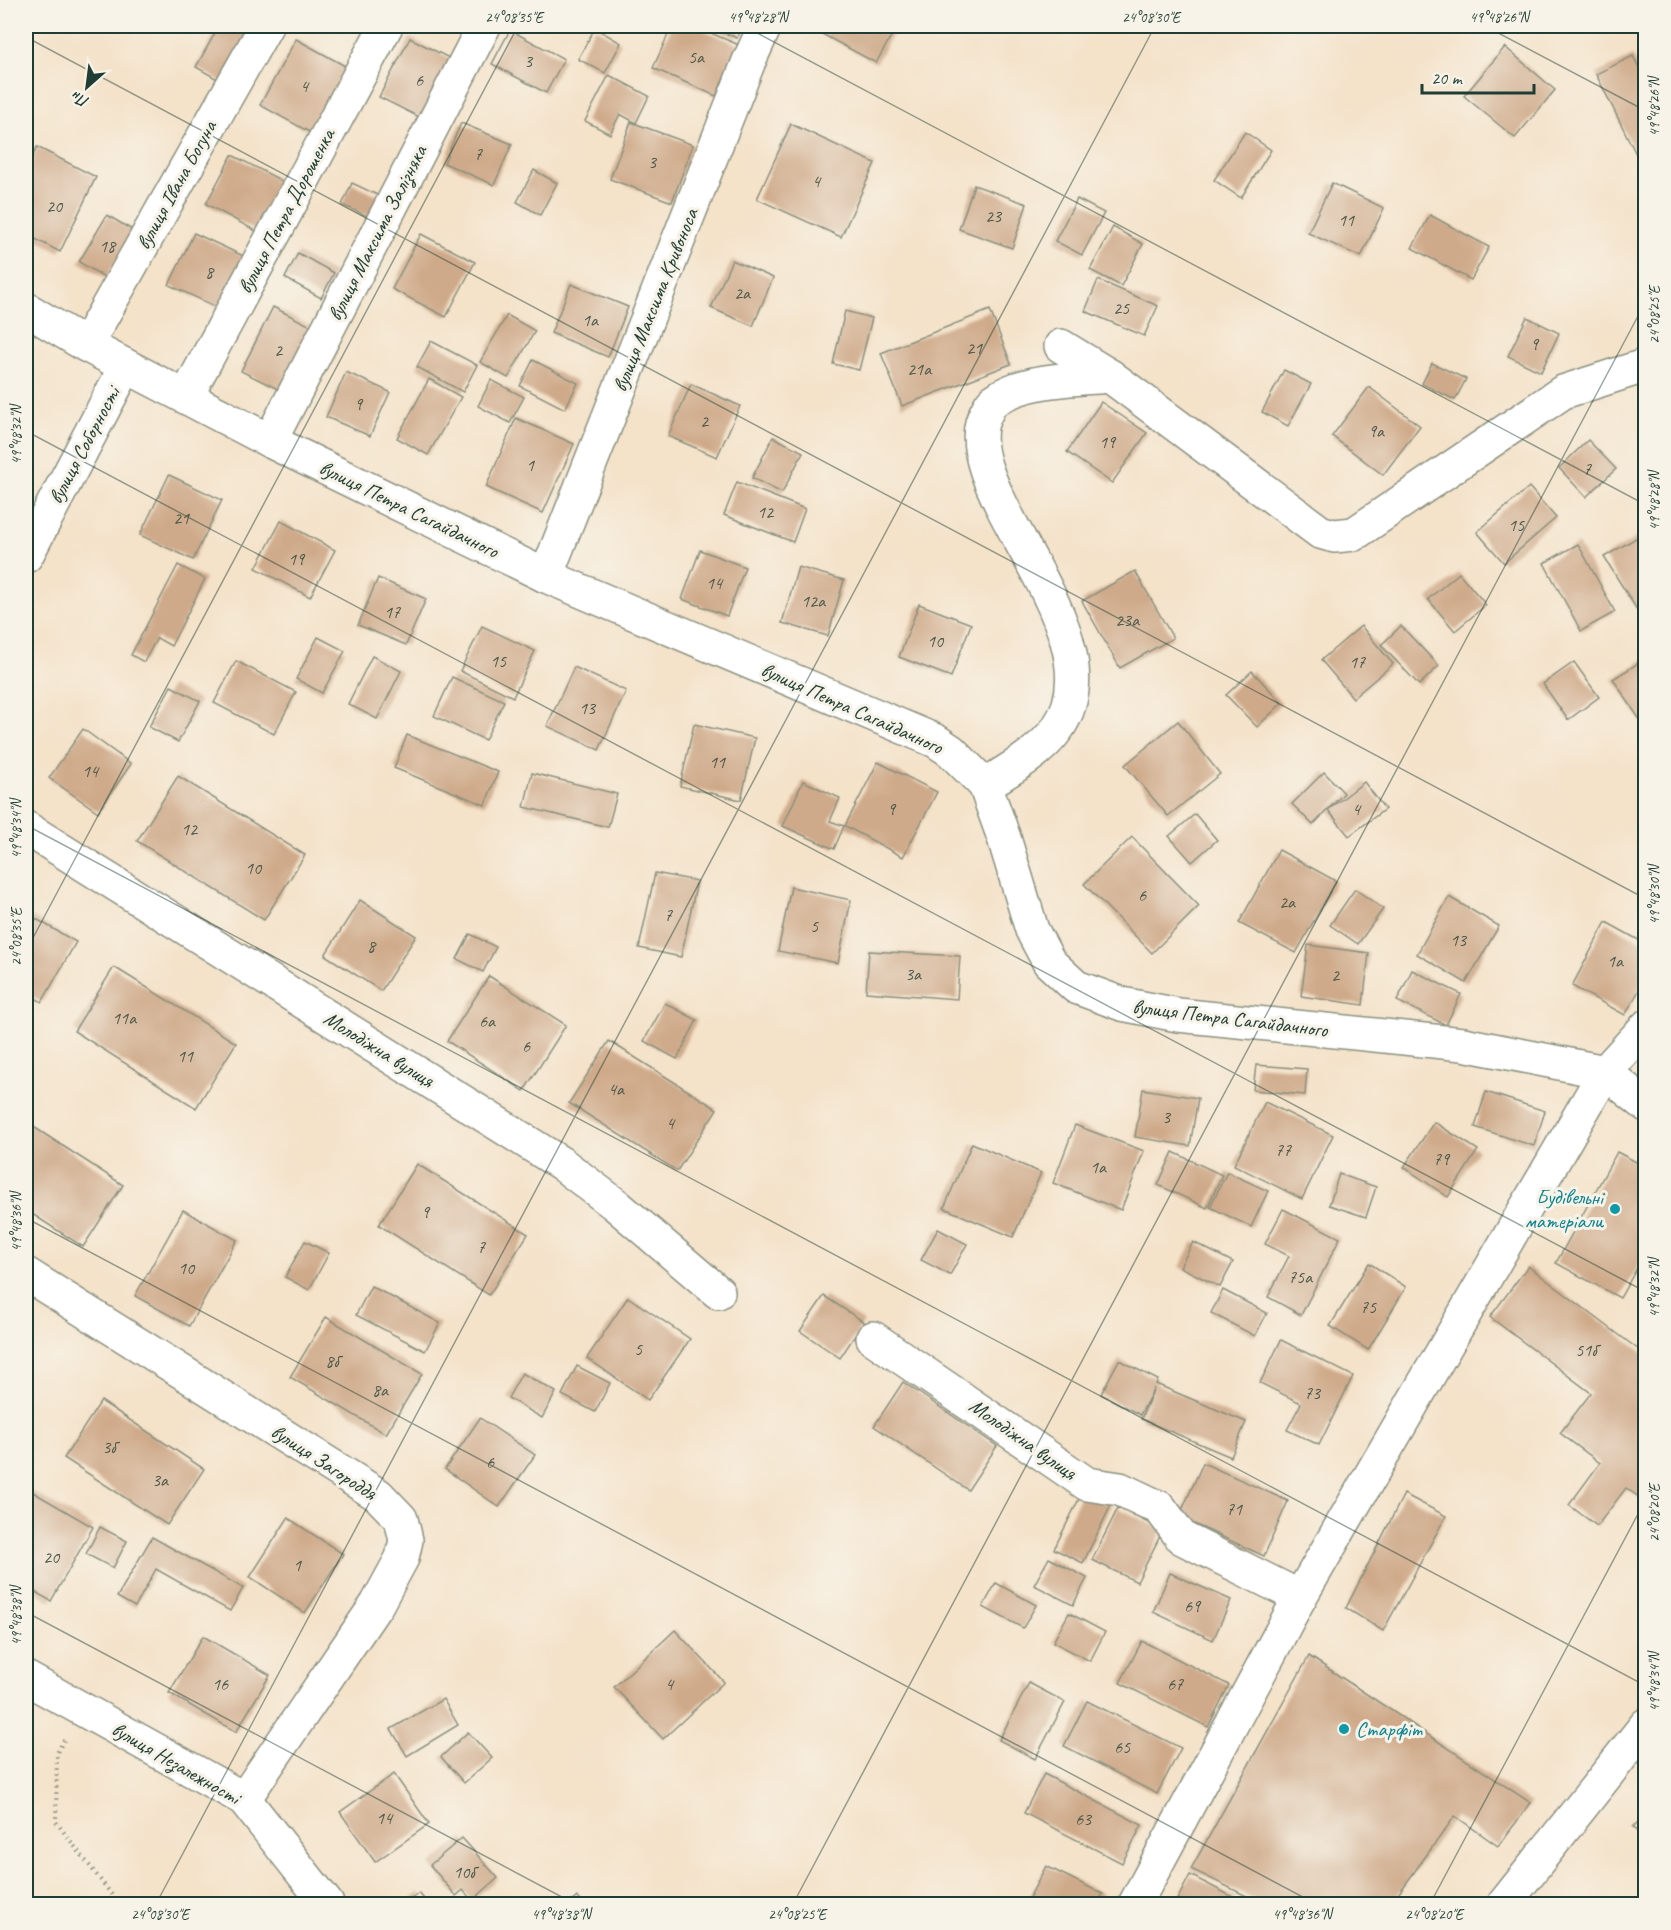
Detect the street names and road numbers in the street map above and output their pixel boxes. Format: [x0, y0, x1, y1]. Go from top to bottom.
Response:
street label: вулиця Івана Богуна [130, 115, 223, 254]
street label: вулиця Петра Дорошенка [232, 122, 341, 298]
street label: вулиця Максима Залізняка [322, 140, 434, 326]
street label: вулиця Максима Кривоноса [606, 203, 704, 395]
street label: вулиця Соборності [42, 379, 127, 508]
street label: вулиця Петра Сагайдачного [315, 454, 504, 564]
street label: вулиця Петра Сагайдачного [757, 656, 948, 760]
street label: вулиця Петра Сагайдачного [1131, 993, 1331, 1043]
street label: Молодіжна вулиця [319, 1005, 440, 1094]
street label: Молодіжна вулиця [964, 1392, 1083, 1486]
street label: вулиця Загороддя [266, 1418, 383, 1507]
street label: вулиця Незалежності [107, 1716, 248, 1813]

